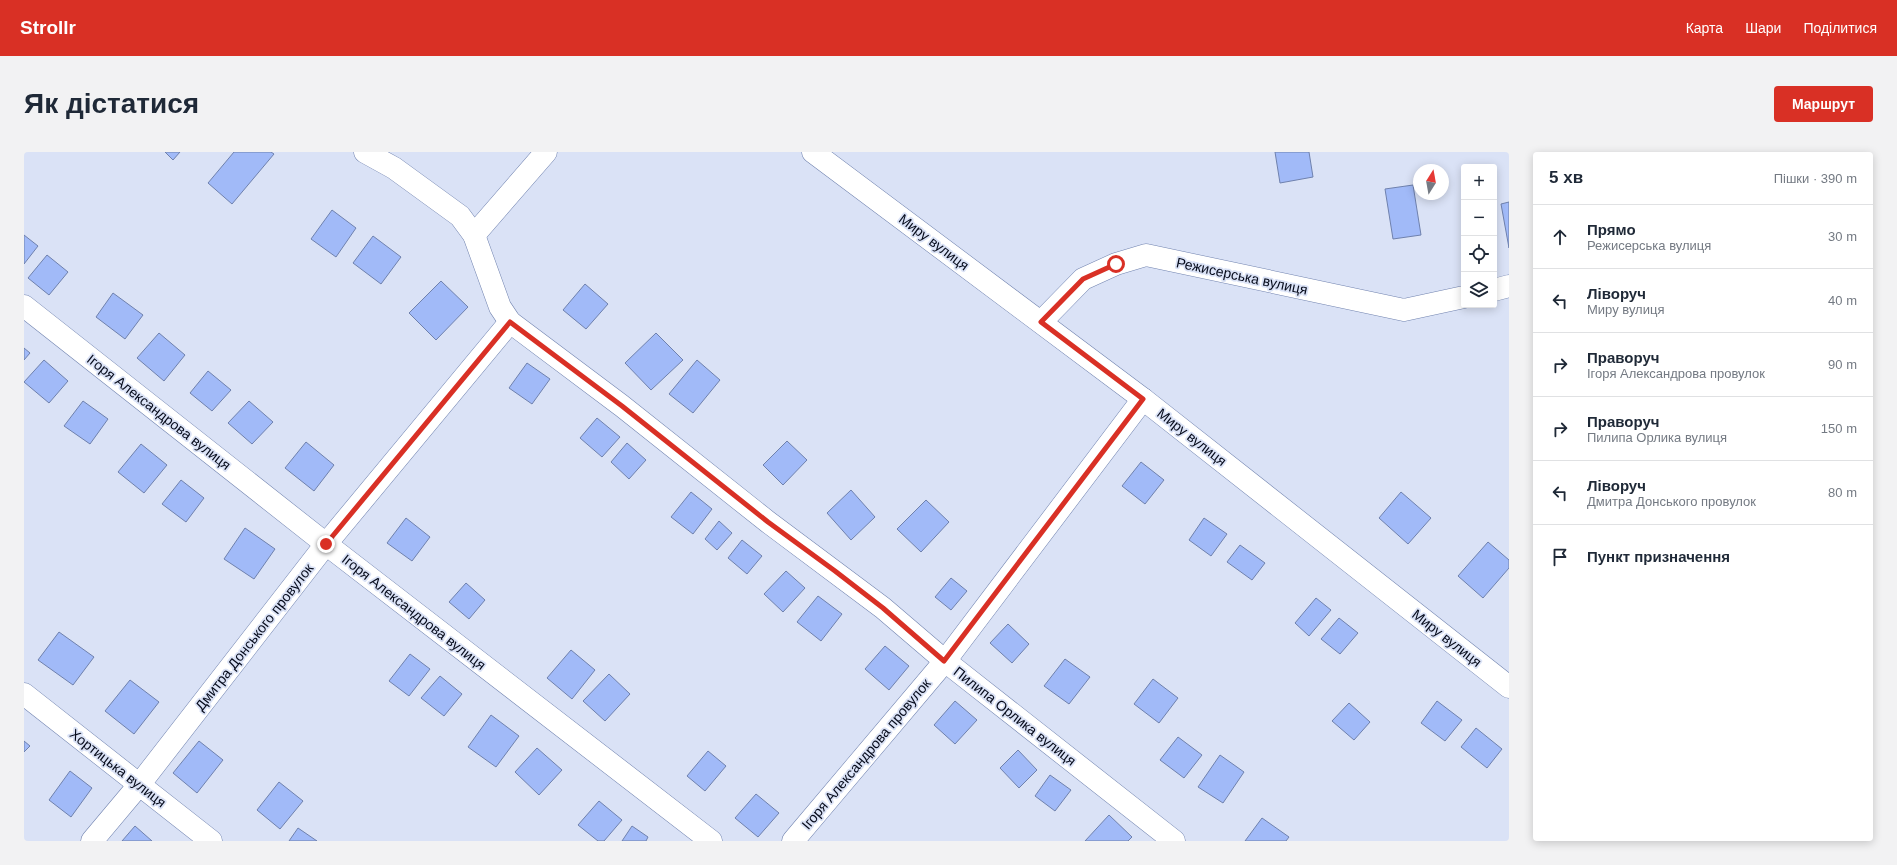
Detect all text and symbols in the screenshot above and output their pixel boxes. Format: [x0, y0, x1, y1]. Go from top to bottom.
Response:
text: Strollr [20, 17, 76, 38]
text: Карта [1686, 20, 1723, 36]
text: Шари [1745, 20, 1781, 36]
text: Поділитися [1803, 20, 1877, 36]
button: Маршрут [1774, 86, 1873, 122]
text: Як дістатися [24, 88, 199, 119]
north arrow [1413, 164, 1449, 200]
map controls [1461, 164, 1497, 308]
button: + [1461, 164, 1497, 200]
text: 5 хв [1549, 168, 1583, 187]
text: Пішки · 390 m [1774, 171, 1857, 186]
button: − [1461, 200, 1497, 236]
street label: Миру вулиця [896, 211, 972, 273]
text: Прямо [1587, 221, 1636, 238]
icon: ahead [1549, 226, 1571, 248]
text: 30 m [1828, 229, 1857, 244]
button: locate [1461, 236, 1497, 272]
text: Режисерська вулиця [1587, 238, 1711, 253]
street label: Режисерська вулиця [1175, 254, 1309, 298]
route start [1107, 255, 1125, 273]
button: layers [1461, 272, 1497, 308]
text: Ліворуч [1587, 285, 1646, 302]
icon: left [1549, 290, 1571, 312]
text: 40 m [1828, 293, 1857, 308]
text: Миру вулиця [1587, 302, 1664, 317]
text: Праворуч [1587, 349, 1660, 366]
street label: Ігоря Александрова вулиця [84, 351, 234, 473]
icon: right [1549, 354, 1571, 376]
text: 90 m [1828, 357, 1857, 372]
text: Ігоря Александрова провулок [1587, 366, 1765, 381]
street label: Миру вулиця [1154, 405, 1230, 469]
text: Праворуч [1587, 413, 1660, 430]
icon: right [1549, 418, 1571, 440]
text: 150 m [1821, 421, 1857, 436]
text: Пилипа Орлика вулиця [1587, 430, 1727, 445]
text: Ліворуч [1587, 477, 1646, 494]
icon: left [1549, 482, 1571, 504]
text: 80 m [1828, 485, 1857, 500]
text: Дмитра Донського провулок [1587, 494, 1756, 509]
route end [317, 535, 335, 553]
icon: arrive [1549, 546, 1571, 568]
text: Пункт призначення [1587, 548, 1730, 565]
street label: Ігоря Александрова вулиця [339, 551, 489, 673]
street label: Дмитра Донського провулок [192, 560, 317, 714]
street label: Миру вулиця [1409, 606, 1485, 670]
street label: Пилипа Орлика вулиця [951, 663, 1079, 769]
street label: Ігоря Александрова провулок [798, 675, 934, 833]
street label: Хортицька вулиця [67, 726, 169, 810]

